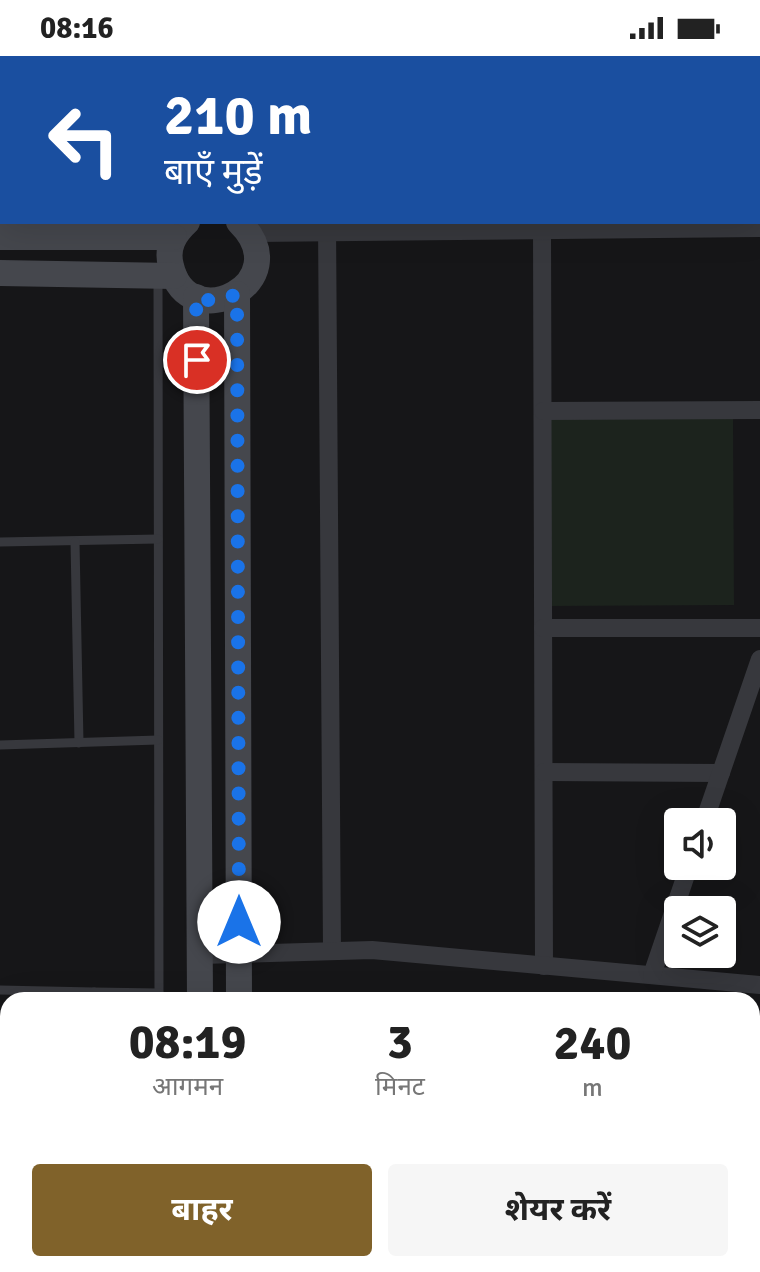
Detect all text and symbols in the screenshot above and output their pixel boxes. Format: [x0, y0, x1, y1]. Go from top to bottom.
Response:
text: 08:16 [40, 10, 114, 47]
text: 210 m [164, 81, 312, 150]
icon: left [32, 88, 136, 192]
text: बाएँ मुड़ें [164, 150, 263, 195]
pin [163, 326, 231, 394]
icon: arrive [175, 338, 219, 382]
map controls [664, 808, 736, 968]
button: sound [664, 808, 736, 880]
position arrow [197, 880, 281, 964]
button: layers [664, 896, 736, 968]
text: 08:19 [129, 1013, 246, 1072]
text: 3 [387, 1013, 413, 1072]
text: 240 [554, 1014, 631, 1073]
text: आगमन [152, 1071, 223, 1103]
text: मिनट [375, 1071, 425, 1103]
text: m [582, 1072, 603, 1104]
button: बाहर [32, 1164, 372, 1256]
button: शेयर करें [388, 1164, 728, 1256]

